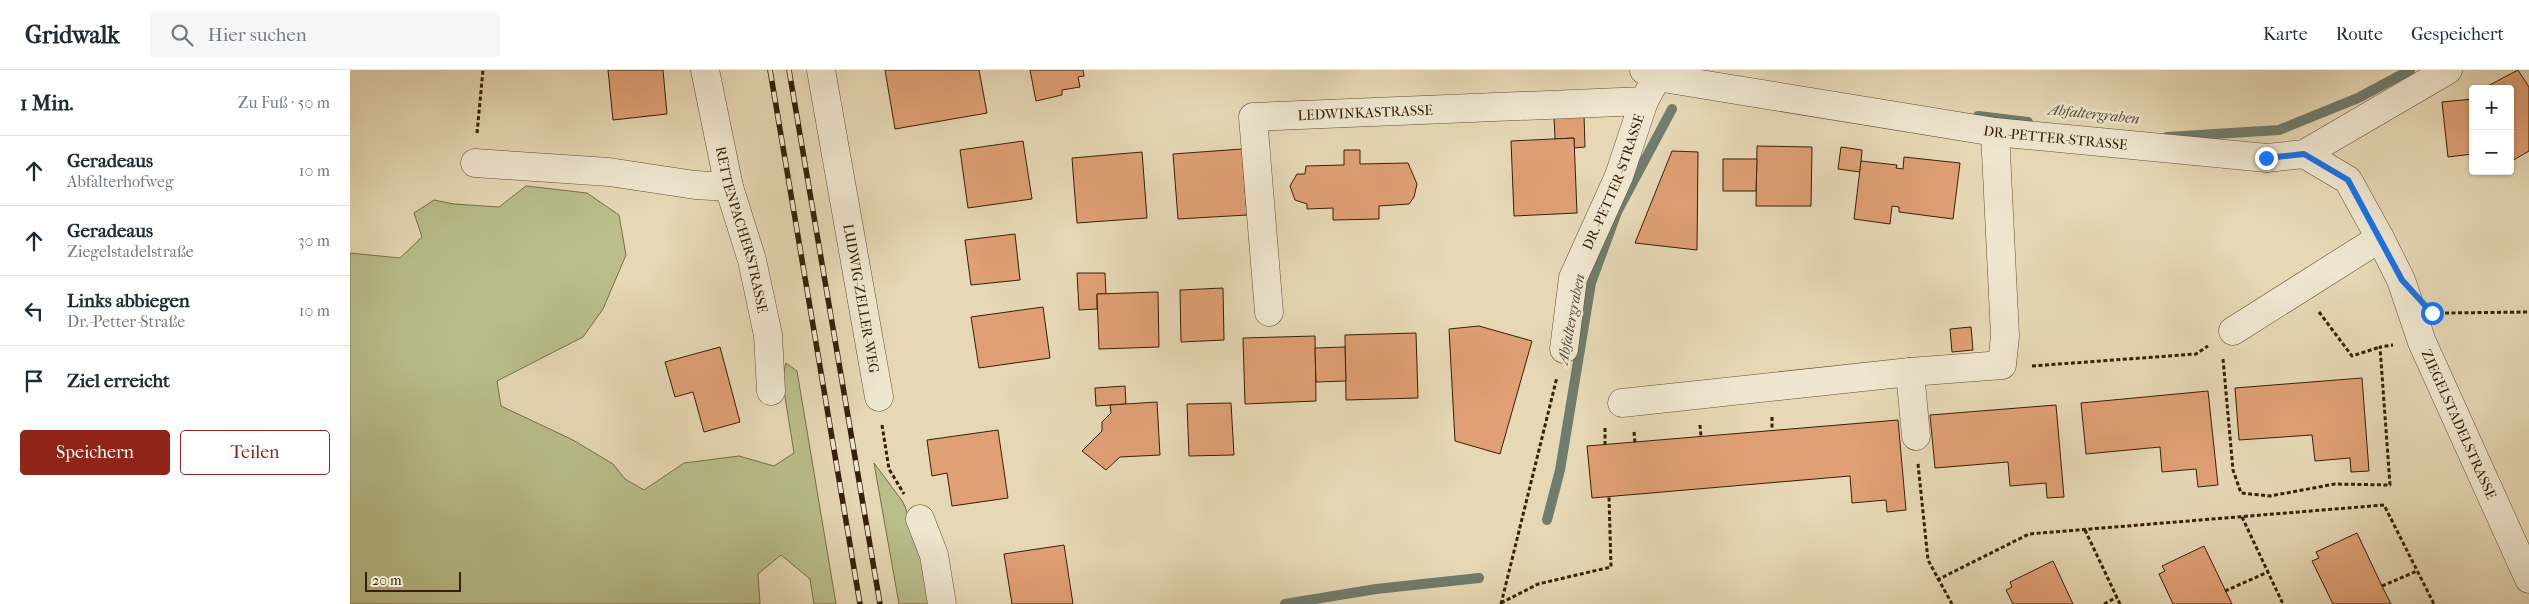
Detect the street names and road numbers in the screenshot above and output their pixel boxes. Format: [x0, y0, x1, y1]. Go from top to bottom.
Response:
street label: LEDWINKASTRASSE [1297, 101, 1434, 124]
street label: DR.-PETTER-STRASSE [1578, 111, 1648, 252]
street label: DR.-PETTER-STRASSE [1982, 122, 2129, 153]
street label: RETTENPACHERSTRASSE [712, 145, 772, 315]
street label: LUDWIG-ZELLER-WEG [840, 222, 883, 375]
street label: ZIEGELSTADELSTRASSE [2418, 347, 2500, 502]

